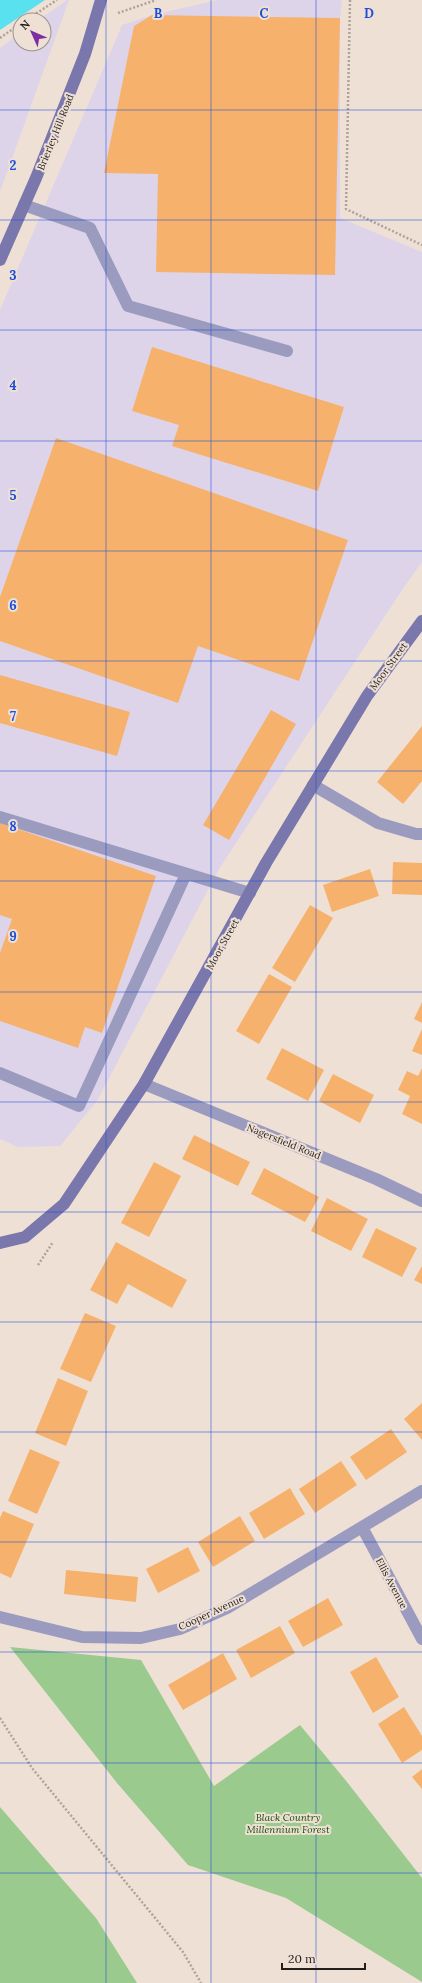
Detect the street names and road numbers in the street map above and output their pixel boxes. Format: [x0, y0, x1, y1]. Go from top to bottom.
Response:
street label: Brierley Hill Road [34, 92, 77, 172]
street label: Moor Street [367, 640, 410, 693]
street label: Moor Street [203, 916, 242, 972]
street label: Nagersfield Road [245, 1121, 323, 1162]
street label: Ellis Avenue [373, 1556, 411, 1611]
street label: Cooper Avenue [176, 1591, 247, 1633]

